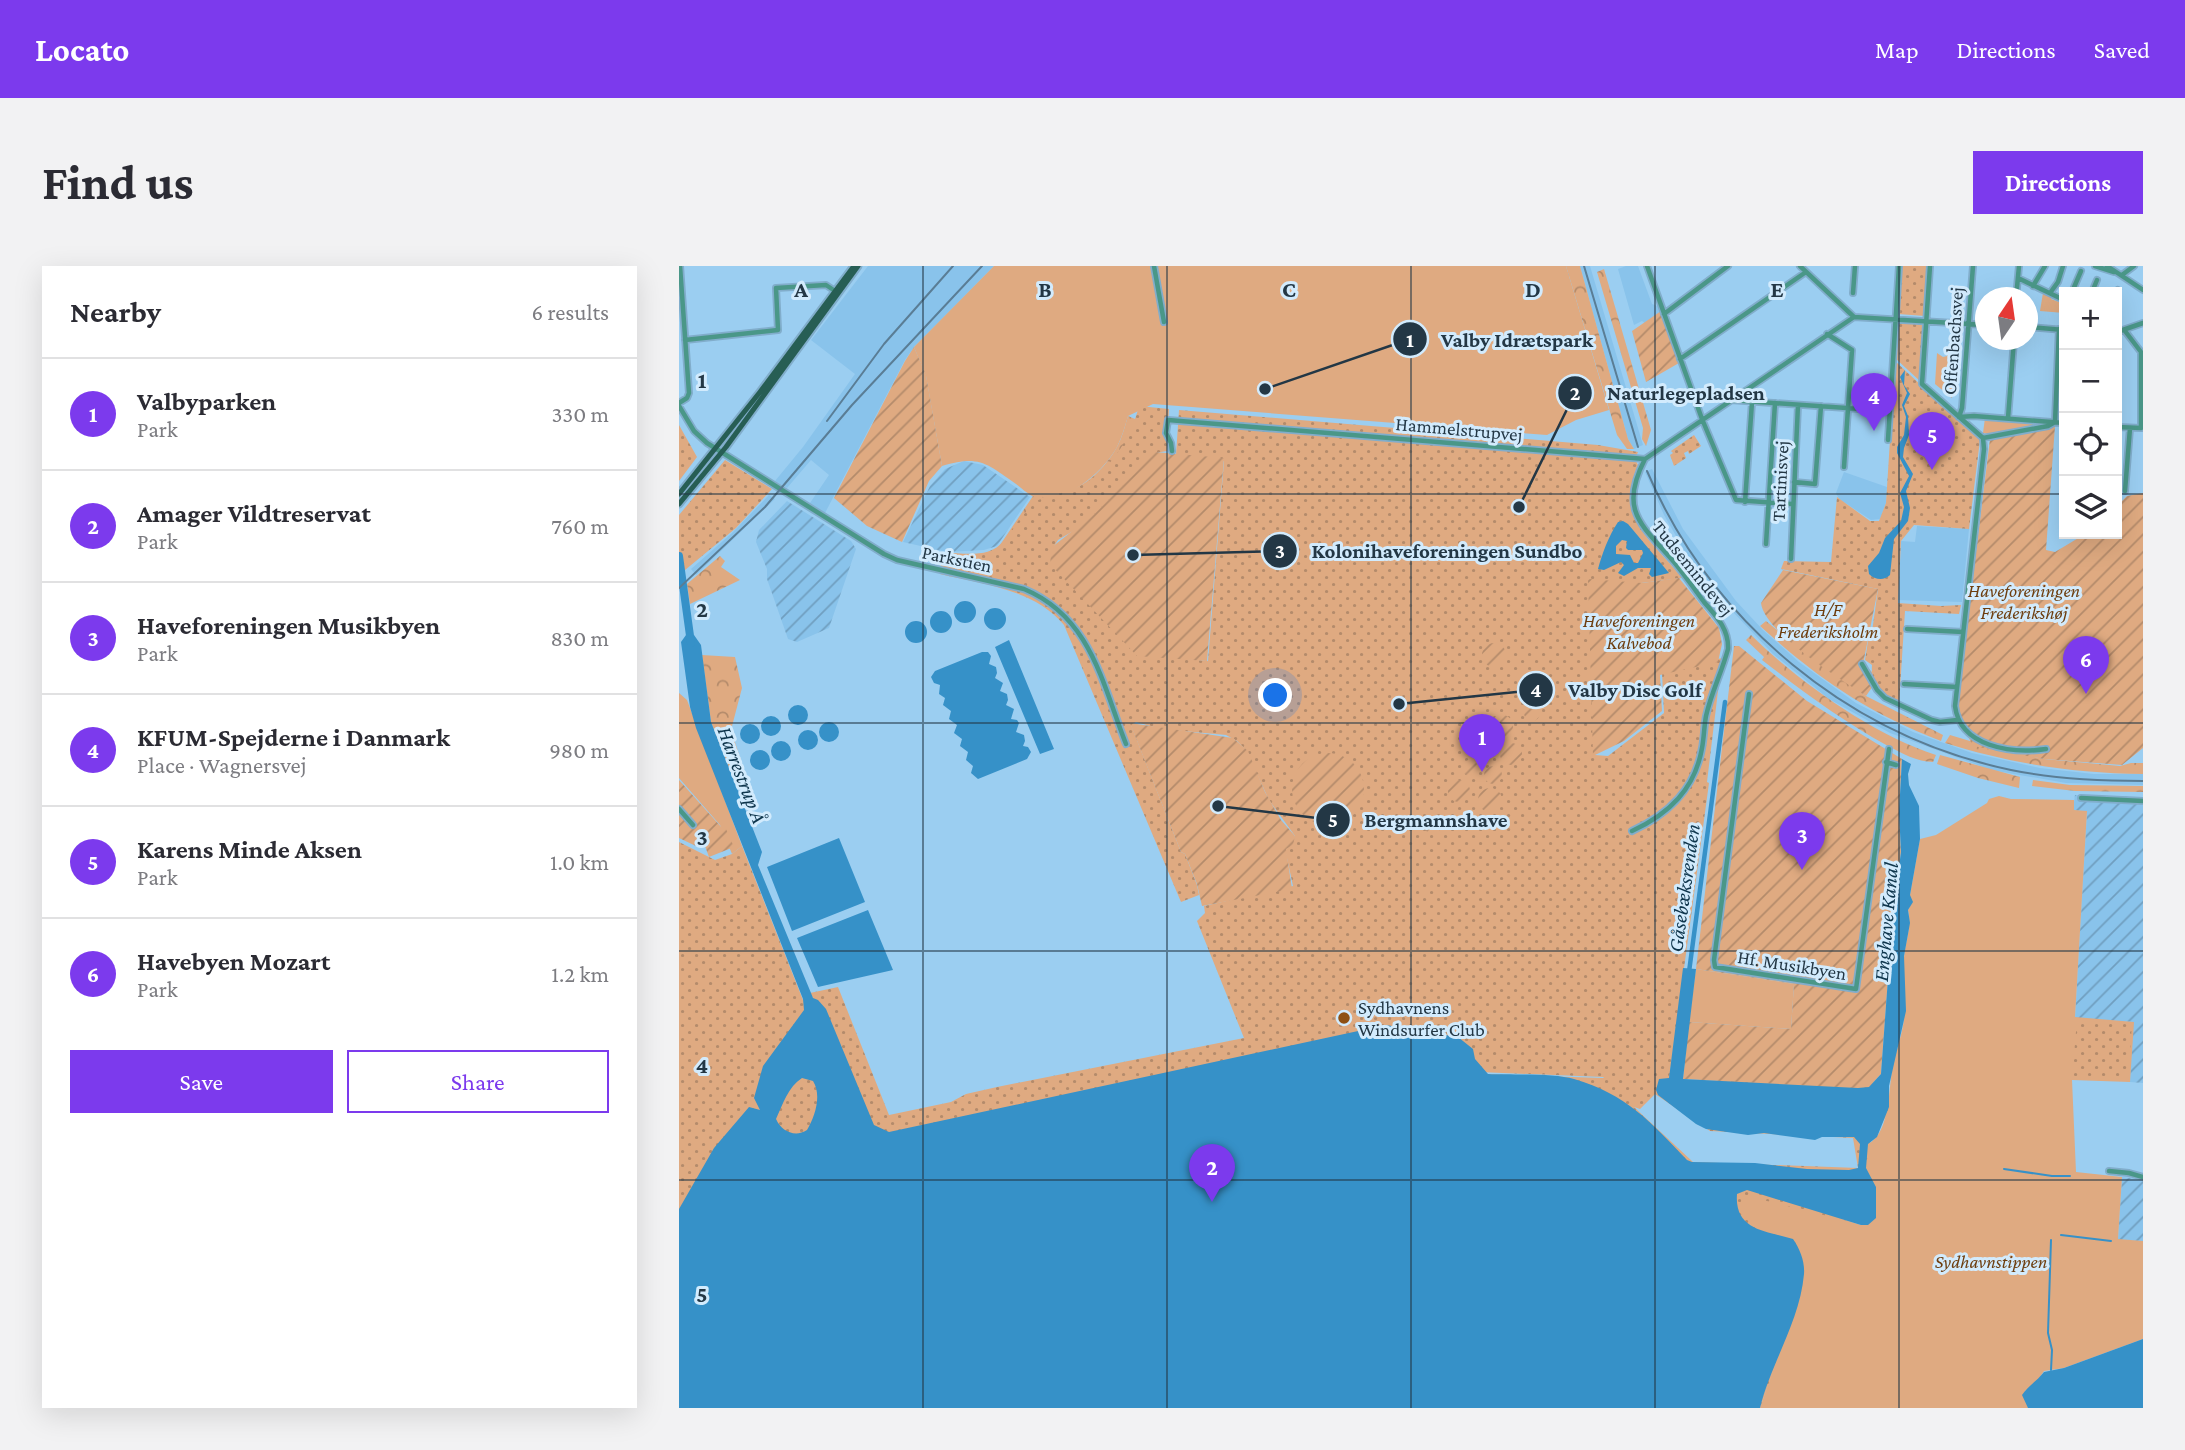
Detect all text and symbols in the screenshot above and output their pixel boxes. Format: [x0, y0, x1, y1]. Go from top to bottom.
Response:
text: Locato [35, 31, 130, 68]
text: Map [1875, 36, 1919, 63]
text: Directions [1957, 36, 2056, 63]
text: Saved [2094, 36, 2150, 63]
button: Directions [1973, 151, 2143, 214]
text: Find us [42, 155, 194, 210]
text: A [793, 276, 808, 302]
text: B [1038, 276, 1052, 302]
text: C [1282, 276, 1296, 302]
text: D [1525, 276, 1541, 302]
text: E [1770, 276, 1784, 302]
street label: Offenbachsvej [1939, 286, 1968, 396]
north arrow [1975, 287, 2038, 350]
map controls [2059, 287, 2122, 539]
button: + [2059, 287, 2122, 350]
text: Nearby [70, 295, 161, 328]
text: 6 results [532, 299, 609, 325]
callout: Valby Idrætspark [1392, 318, 1607, 360]
text: 1 [1406, 328, 1414, 352]
text: Valby Idrætspark [1440, 328, 1594, 352]
button: − [2059, 350, 2122, 413]
text: 1 [698, 367, 707, 393]
callout: Naturlegepladsen [1558, 372, 1779, 414]
pin: 4 [1851, 373, 1897, 431]
text: 2 [1570, 381, 1581, 405]
text: Naturlegepladsen [1607, 381, 1765, 405]
text: Valbyparken [137, 387, 276, 416]
text: 1 [89, 401, 97, 427]
text: 330 m [551, 401, 609, 427]
pin: 5 [1909, 412, 1955, 470]
street label: Hammelstrupvej [1395, 413, 1523, 446]
button: locate [2059, 413, 2122, 476]
text: Park [137, 416, 178, 442]
street label: Tartinisvej [1767, 440, 1794, 522]
button: layers [2059, 476, 2122, 539]
text: Amager Vildtreservat [137, 499, 371, 528]
text: 2 [87, 513, 99, 539]
text: 760 m [551, 513, 609, 539]
street label: Tudsemindevej [1647, 516, 1738, 621]
text: Park [137, 528, 178, 554]
callout: Kolonihaveforeningen Sundbo [1262, 530, 1596, 572]
text: 3 [1275, 539, 1285, 563]
text: Kolonihaveforeningen Sundbo [1311, 539, 1583, 563]
street label: Parkstien [920, 541, 994, 577]
park label: Haveforeningen Frederikshøj [1968, 580, 2080, 624]
text: 2 [696, 596, 708, 622]
park label: H/F Frederiksholm [1778, 599, 1878, 642]
park label: Haveforeningen Kalvebod [1583, 610, 1695, 653]
text: Haveforeningen Musikbyen [137, 611, 440, 640]
text: 3 [87, 625, 99, 651]
text: 830 m [550, 625, 609, 651]
pin: 6 [2063, 636, 2109, 694]
text: Park [137, 640, 178, 666]
callout: Valby Disc Golf [1519, 669, 1715, 711]
your location [1258, 678, 1292, 712]
text: 4 [1530, 678, 1542, 702]
text: Valby Disc Golf [1567, 678, 1703, 702]
pin: 1 [1459, 714, 1505, 772]
text: KFUM-Spejderne i Danmark [137, 723, 450, 752]
water label: Harrestrup Å [712, 723, 772, 827]
text: 4 [87, 737, 99, 763]
text: 980 m [549, 737, 609, 763]
text: Place · Wagnersvej [137, 752, 306, 778]
callout: Bergmannshave [1316, 799, 1522, 841]
text: 5 [1328, 808, 1338, 832]
text: Bergmannshave [1364, 808, 1508, 832]
pin: 3 [1779, 812, 1825, 870]
water label: Gåsebæksrenden [1663, 822, 1705, 954]
text: 3 [696, 824, 708, 850]
text: Karens Minde Aksen [137, 835, 362, 864]
text: 5 [87, 849, 99, 875]
text: 1.0 km [550, 849, 609, 875]
water label: Enghave Kanal [1869, 861, 1903, 982]
text: Park [137, 864, 178, 890]
street label: Hf. Musikbyen [1736, 946, 1848, 984]
text: Havebyen Mozart [137, 947, 330, 976]
text: 6 [87, 961, 99, 987]
text: 1.2 km [551, 961, 609, 987]
text: Park [137, 976, 178, 1002]
place label: Sydhavnens Windsurfer Club [1358, 997, 1485, 1040]
marker: Sydhavnens Windsurfer Club [1336, 1010, 1352, 1026]
button: Save [70, 1050, 333, 1113]
button: Share [347, 1050, 609, 1113]
text: 4 [696, 1052, 708, 1078]
pin: 2 [1189, 1144, 1235, 1202]
park label: Sydhavnstippen [1935, 1251, 2047, 1272]
text: 5 [696, 1281, 708, 1307]

